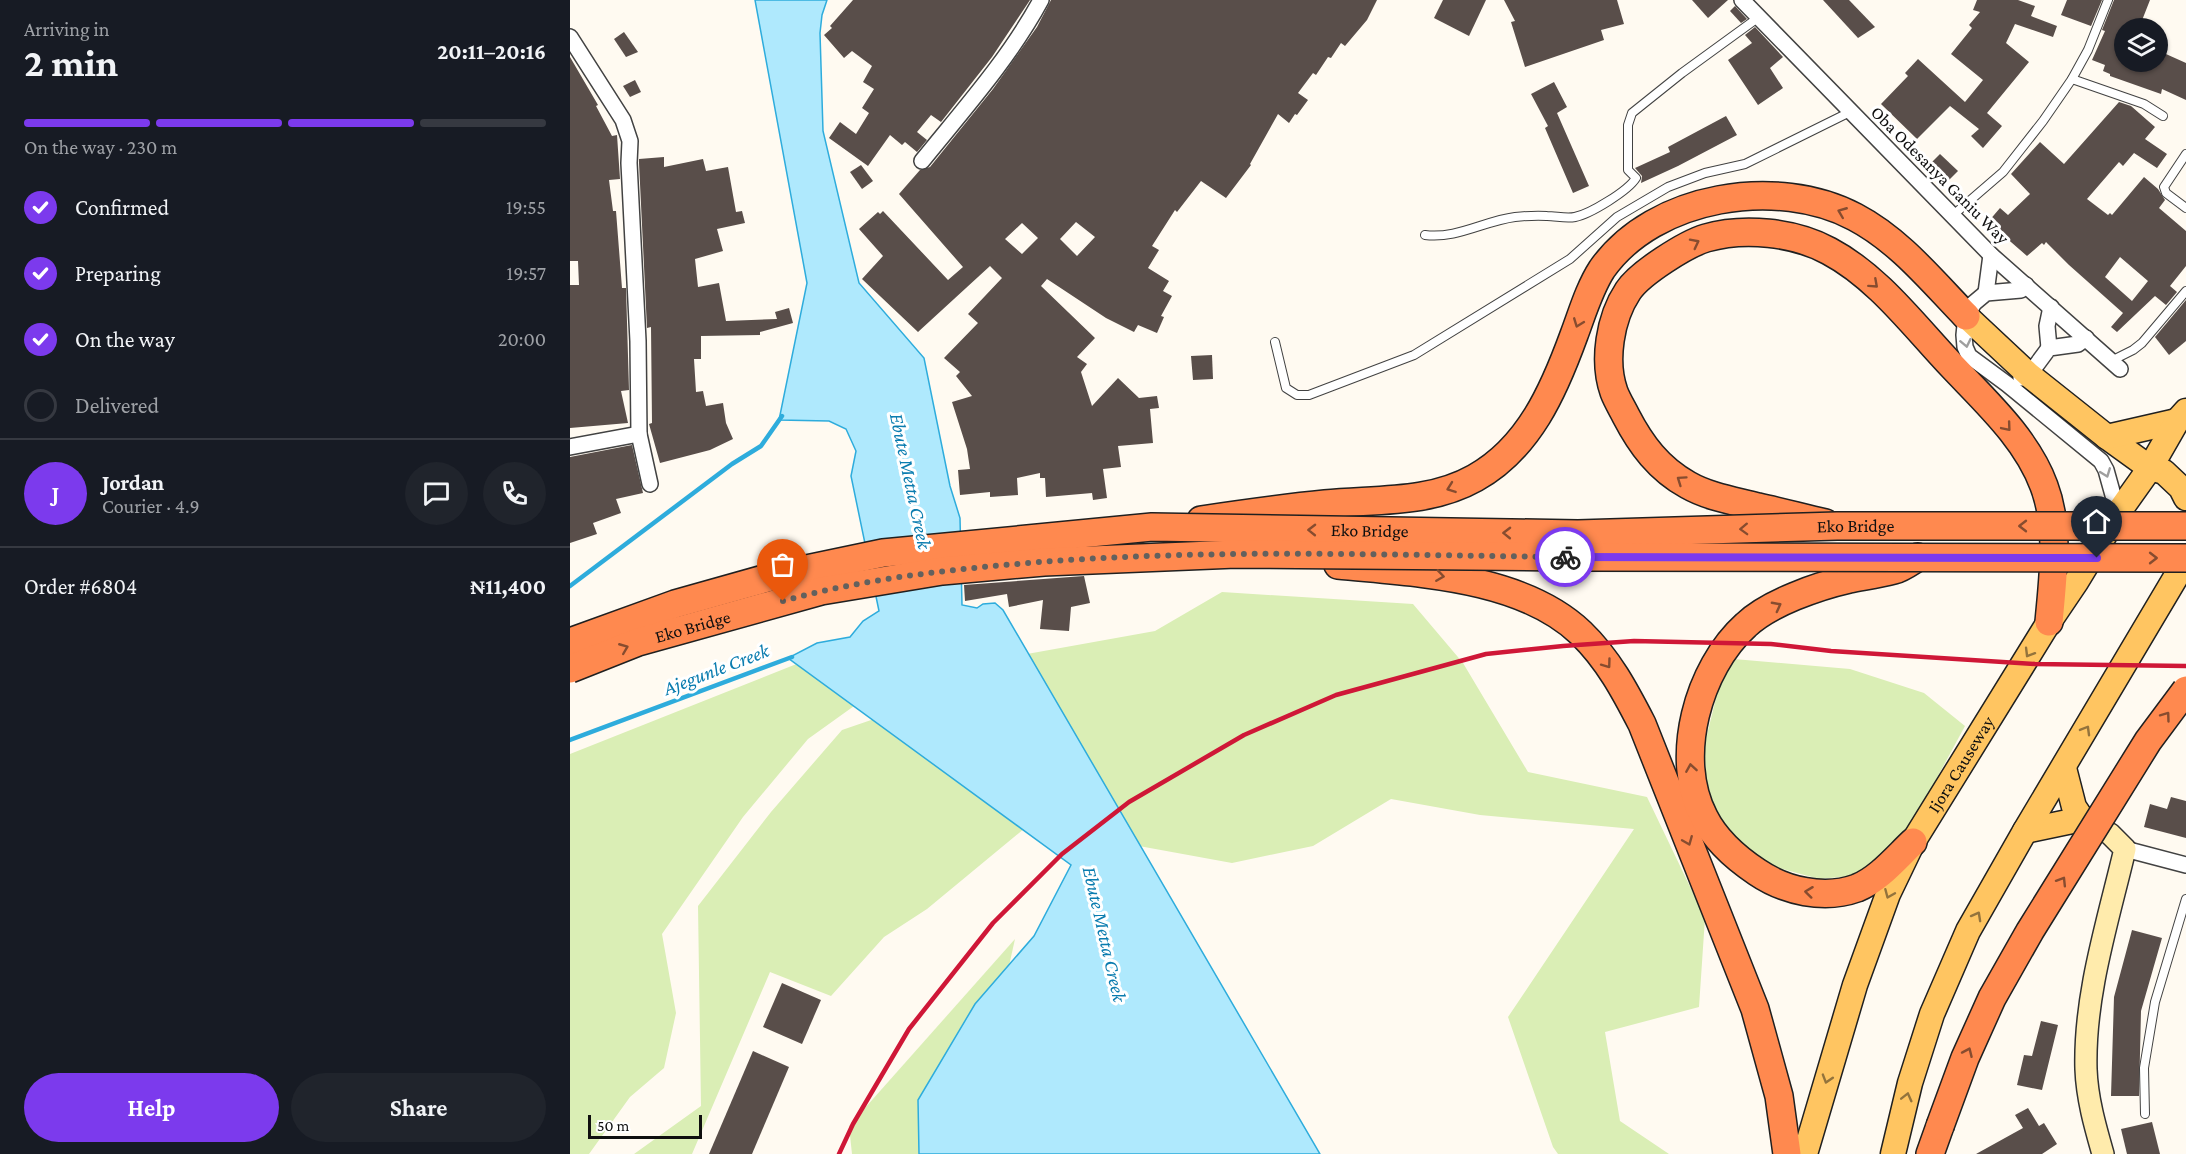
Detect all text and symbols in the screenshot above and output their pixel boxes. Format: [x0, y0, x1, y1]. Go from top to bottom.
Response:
text: Arriving in [24, 18, 109, 40]
map controls [2114, 18, 2168, 72]
button: layers [2114, 18, 2168, 72]
text: 20:11–20:16 [437, 39, 546, 64]
text: 2 min [24, 41, 118, 84]
street label: Oba Odesanya Ganiu Way [1867, 102, 2014, 249]
text: On the way · 230 m [24, 136, 177, 158]
icon: check [24, 191, 57, 224]
text: Confirmed [75, 195, 169, 220]
text: 19:55 [506, 196, 546, 218]
one-way arrow [1837, 207, 1848, 219]
one-way arrow [1688, 239, 1699, 251]
icon: check [24, 257, 57, 290]
text: Preparing [75, 261, 161, 286]
text: 19:57 [507, 262, 546, 284]
one-way arrow [1867, 277, 1878, 288]
one-way arrow [1573, 317, 1585, 328]
icon: check [24, 323, 57, 356]
text: On the way [75, 327, 175, 352]
text: 20:00 [498, 328, 546, 350]
one-way arrow [1959, 338, 1972, 348]
text: Delivered [75, 393, 159, 418]
water label: Ebute Metta Creek [886, 411, 936, 552]
one-way arrow [2000, 420, 2011, 431]
button: chat [405, 462, 468, 525]
button: phone [483, 462, 546, 525]
one-way arrow [2099, 467, 2111, 478]
text: Jordan [102, 470, 164, 495]
one-way arrow [1677, 476, 1688, 487]
one-way arrow [1447, 480, 1457, 493]
text: J [52, 481, 59, 506]
text: Courier · 4.9 [102, 495, 200, 517]
pin [2071, 496, 2122, 558]
icon: home [2080, 505, 2113, 538]
street label: Eko Bridge [1817, 516, 1894, 537]
street label: Eko Bridge [1331, 520, 1409, 541]
one-way arrow [2018, 520, 2027, 532]
one-way arrow [1739, 523, 1748, 535]
one-way arrow [1307, 524, 1316, 536]
one-way arrow [1502, 527, 1511, 539]
courier [1535, 527, 1595, 587]
pin [757, 539, 808, 601]
icon: bike [1549, 541, 1582, 574]
icon: bag [766, 548, 799, 581]
one-way arrow [2148, 552, 2157, 564]
one-way arrow [1435, 570, 1445, 582]
text: Order #6804 [24, 574, 137, 599]
text: ₦11,400 [470, 574, 546, 599]
one-way arrow [1771, 602, 1781, 613]
street label: Eko Bridge [653, 607, 733, 647]
water label: Ajegunle Creek [659, 638, 773, 701]
one-way arrow [618, 643, 629, 655]
one-way arrow [2025, 647, 2037, 657]
one-way arrow [1600, 657, 1611, 668]
street label: Ijora Causeway [1924, 712, 1999, 816]
one-way arrow [2159, 712, 2170, 723]
one-way arrow [2079, 726, 2091, 736]
one-way arrow [1685, 763, 1697, 772]
one-way arrow [1681, 835, 1693, 846]
water label: Ebute Metta Creek [1079, 864, 1132, 1005]
one-way arrow [2054, 877, 2066, 887]
one-way arrow [1804, 886, 1813, 898]
one-way arrow [1884, 888, 1896, 899]
one-way arrow [1970, 912, 1981, 922]
one-way arrow [1961, 1047, 1973, 1058]
button: Help [24, 1073, 279, 1142]
button: Share [291, 1073, 546, 1142]
one-way arrow [1822, 1073, 1834, 1084]
one-way arrow [1899, 1092, 1912, 1102]
scale bar [588, 1112, 702, 1140]
text: 50 m [597, 1117, 629, 1134]

